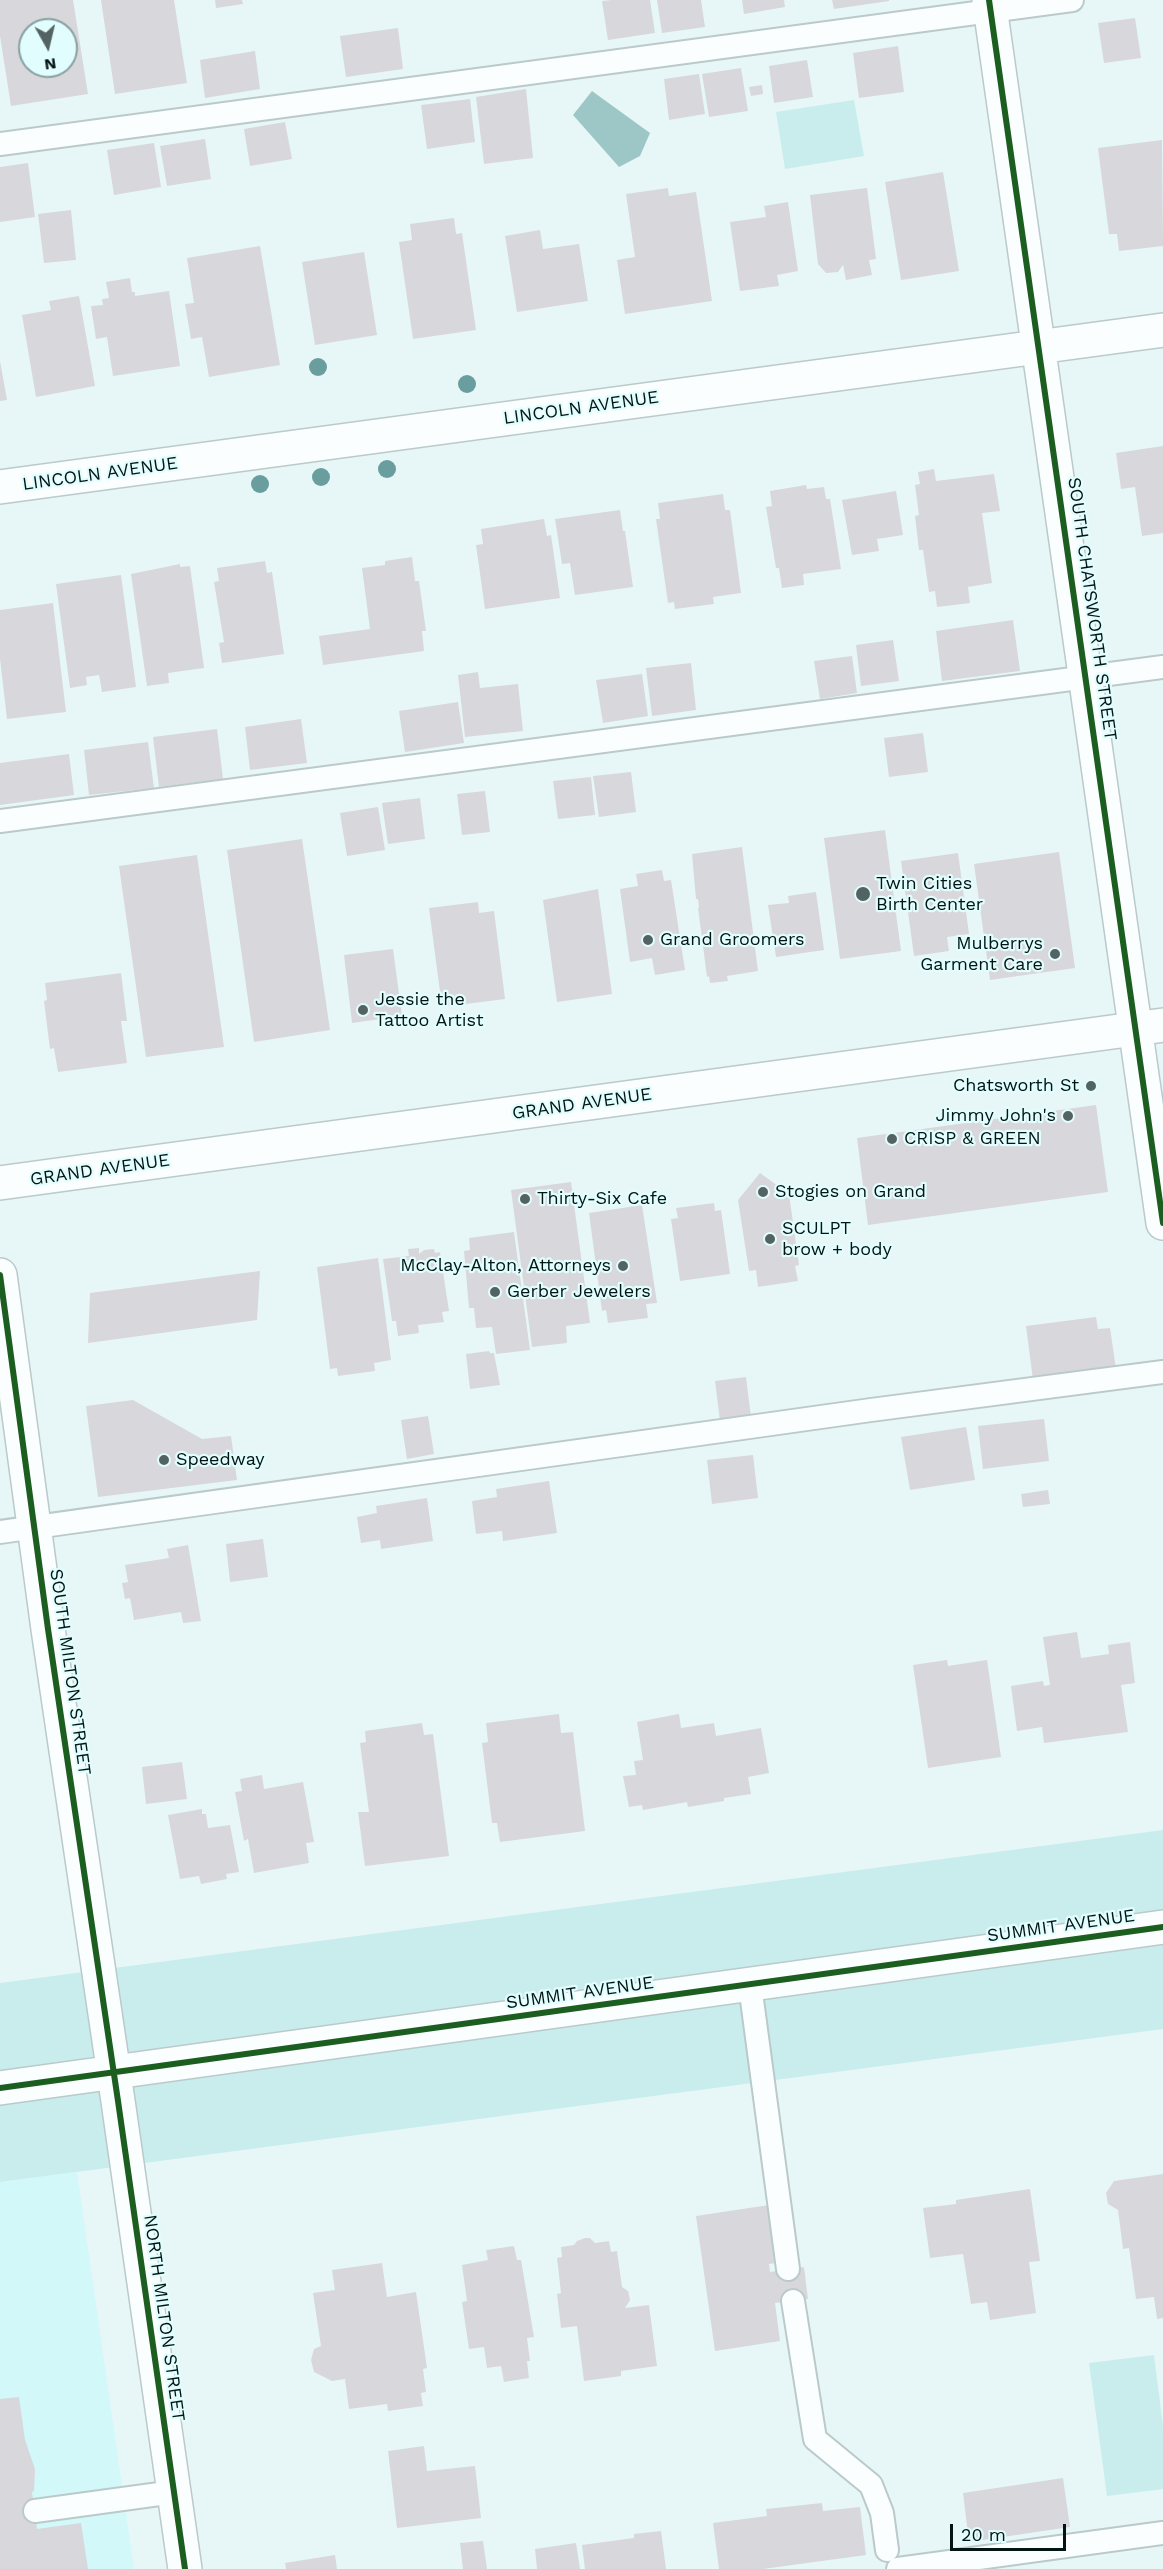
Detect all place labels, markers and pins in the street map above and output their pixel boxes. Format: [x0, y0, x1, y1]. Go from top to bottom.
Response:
place label: Twin Cities Birth Center [876, 873, 983, 916]
marker: Twin Cities Birth Center [854, 885, 872, 903]
place label: Grand Groomers [660, 929, 805, 951]
marker: Grand Groomers [641, 933, 655, 947]
place label: Mulberrys Garment Care [920, 933, 1043, 976]
marker: Mulberrys Garment Care [1048, 947, 1062, 961]
place label: Jessie the Tattoo Artist [375, 989, 484, 1032]
marker: Jessie the Tattoo Artist [356, 1003, 370, 1017]
place label: Chatsworth St [953, 1075, 1079, 1097]
marker: Chatsworth St [1084, 1079, 1098, 1093]
place label: Jimmy John's [935, 1105, 1056, 1127]
marker: Jimmy John's [1061, 1109, 1075, 1123]
place label: CRISP & GREEN [904, 1128, 1041, 1150]
marker: CRISP & GREEN [885, 1132, 899, 1146]
place label: Stogies on Grand [775, 1181, 926, 1203]
marker: Stogies on Grand [756, 1185, 770, 1199]
place label: Thirty-Six Cafe [537, 1188, 667, 1210]
marker: Thirty-Six Cafe [518, 1192, 532, 1206]
place label: SCULPT brow + body [782, 1218, 892, 1260]
marker: SCULPT brow + body [763, 1232, 777, 1246]
place label: McClay-Alton, Attorneys [400, 1255, 611, 1277]
marker: McClay-Alton, Attorneys [616, 1259, 630, 1273]
place label: Gerber Jewelers [507, 1281, 651, 1303]
marker: Gerber Jewelers [488, 1285, 502, 1299]
place label: Speedway [176, 1449, 265, 1471]
marker: Speedway [157, 1453, 171, 1467]

